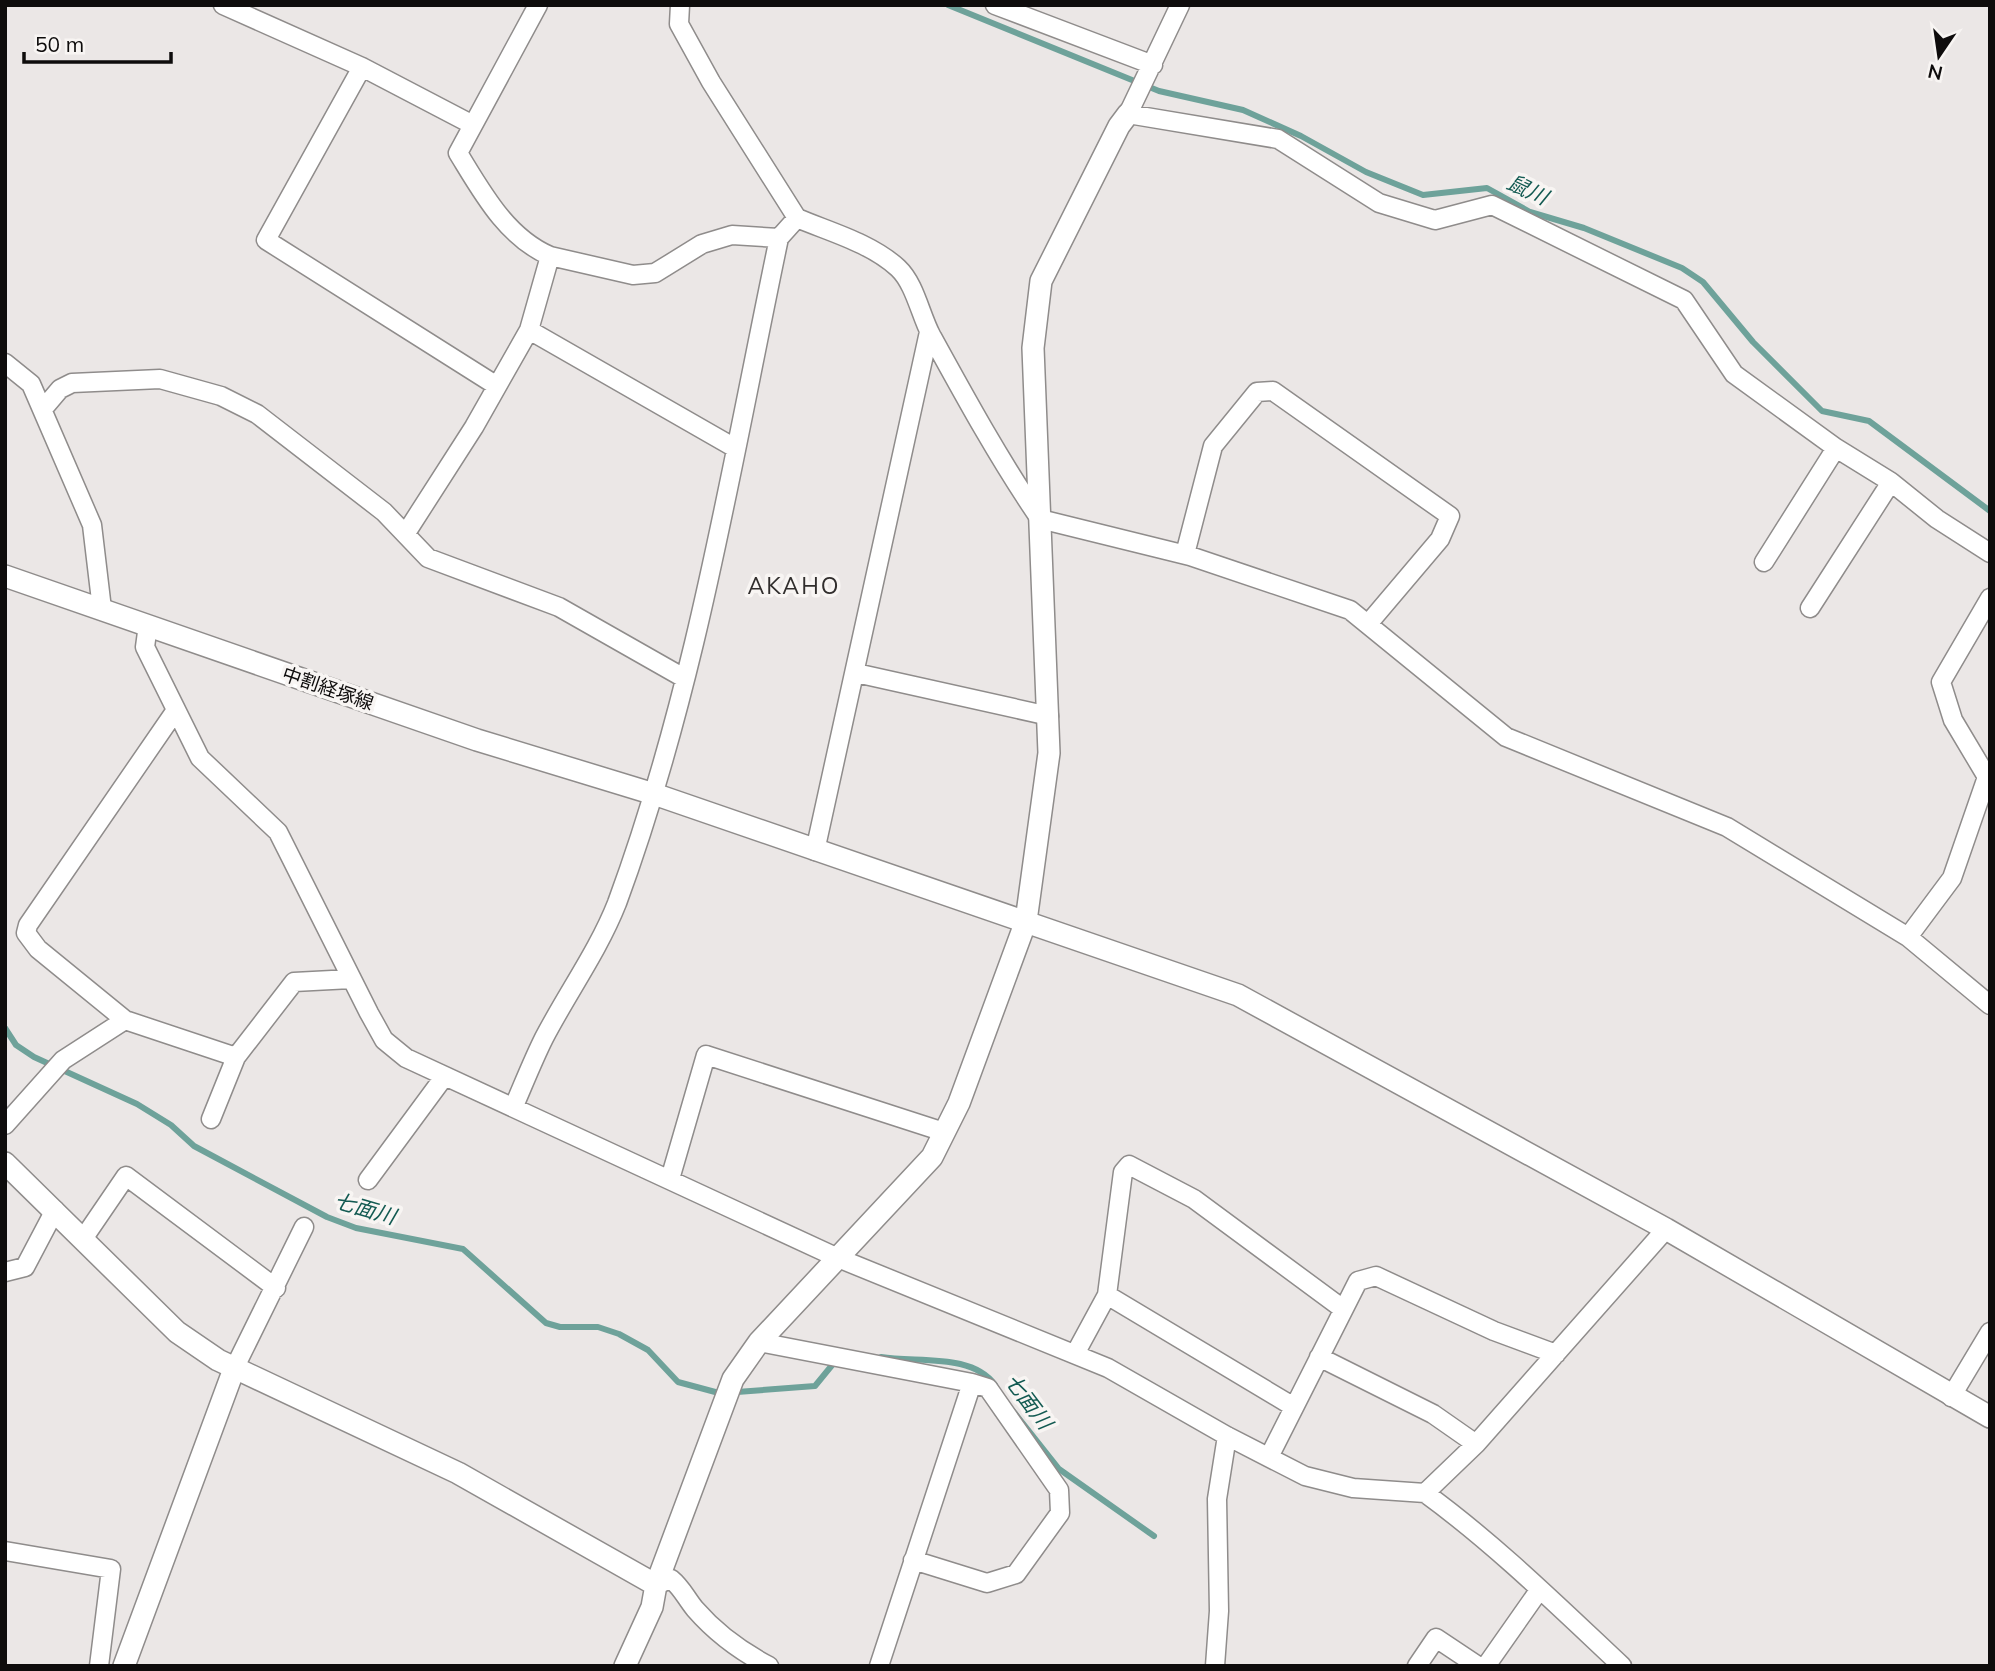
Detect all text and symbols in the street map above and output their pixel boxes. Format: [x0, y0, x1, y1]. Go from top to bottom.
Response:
scale bar [24, 21, 172, 65]
north arrow [1904, 21, 1974, 91]
text: 50 m [35, 31, 84, 57]
text: N [1925, 59, 1945, 86]
water label: 鼠川 [1503, 168, 1554, 211]
district label: AKAHO [747, 571, 841, 600]
street label: 中割経塚線 [279, 661, 377, 715]
water label: 七面川 [331, 1187, 401, 1230]
water label: 七面川 [1000, 1368, 1060, 1436]

